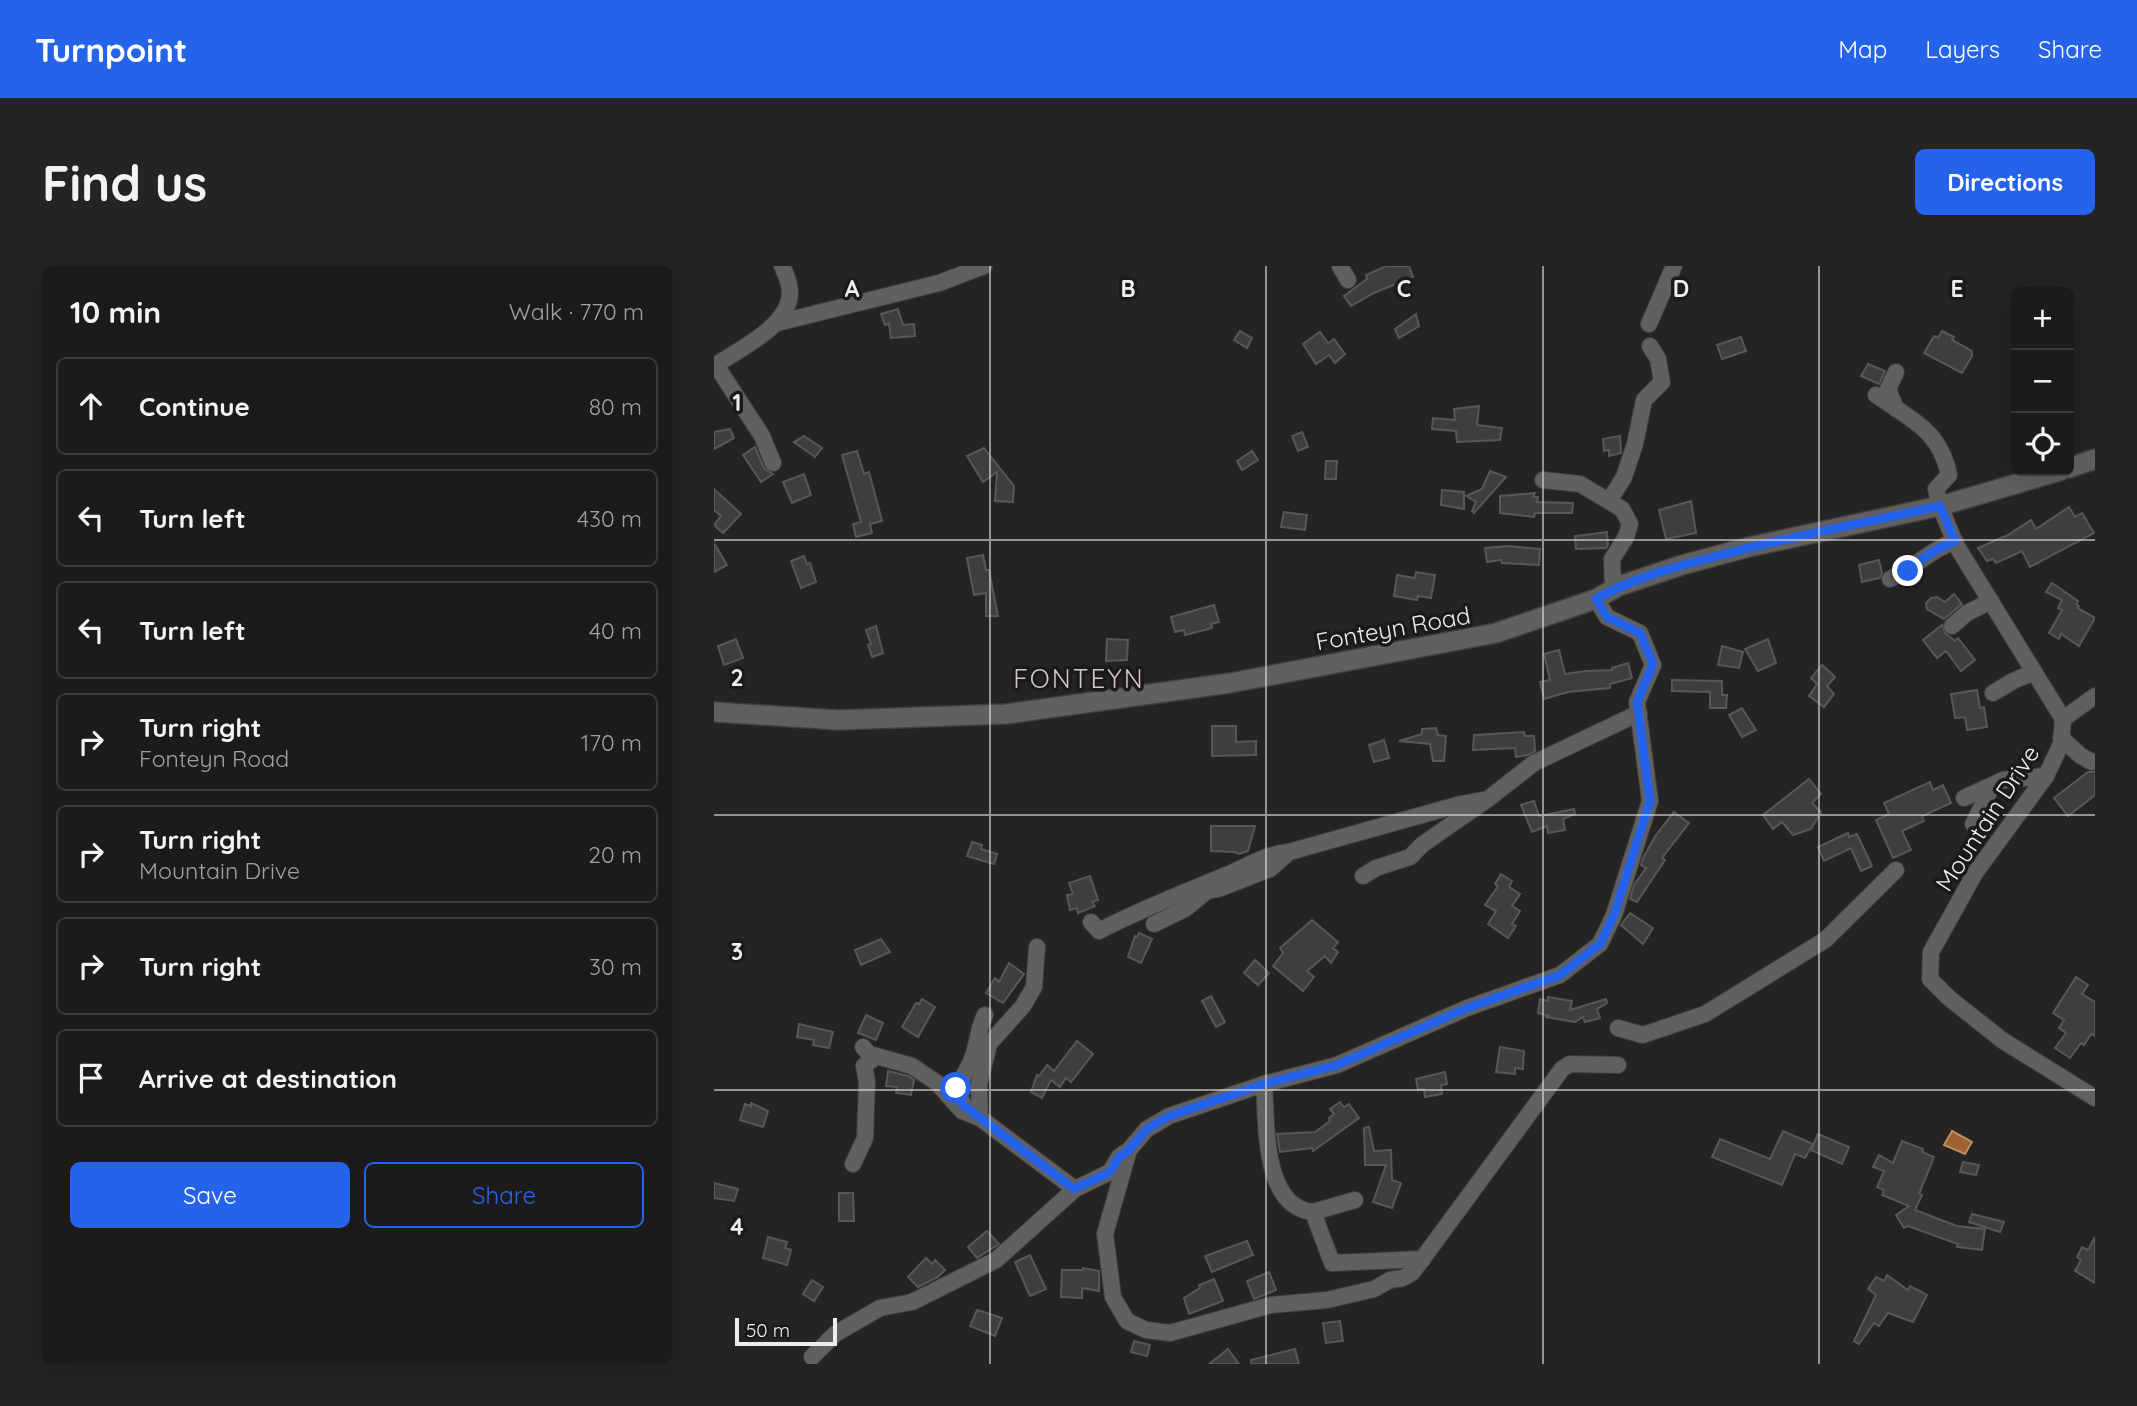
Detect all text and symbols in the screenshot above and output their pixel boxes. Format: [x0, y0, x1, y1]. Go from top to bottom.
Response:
text: Turnpoint [35, 29, 187, 70]
text: Map [1838, 34, 1887, 64]
text: Layers [1925, 34, 2000, 64]
text: Share [2038, 34, 2102, 64]
button: Directions [1915, 149, 2095, 215]
text: Find us [42, 152, 207, 213]
text: A [845, 274, 860, 303]
text: B [1120, 274, 1136, 303]
text: C [1397, 274, 1411, 303]
text: D [1673, 274, 1689, 303]
text: E [1950, 274, 1964, 303]
map controls [2011, 287, 2074, 476]
button: + [2011, 287, 2074, 350]
text: 10 min [70, 293, 161, 331]
text: Walk · 770 m [509, 297, 644, 326]
button: − [2011, 350, 2074, 413]
icon: ahead [72, 387, 110, 425]
text: 1 [733, 388, 741, 417]
text: Continue [139, 390, 250, 423]
text: 80 m [589, 392, 642, 421]
button: locate [2011, 413, 2074, 476]
icon: left [72, 499, 110, 537]
text: Turn left [139, 502, 246, 535]
text: 430 m [577, 504, 642, 533]
route end [1892, 555, 1923, 586]
street label: Fonteyn Road [1313, 600, 1473, 656]
icon: left [72, 611, 110, 649]
text: Turn left [139, 614, 246, 647]
text: 40 m [589, 616, 642, 645]
district label: FONTEYN [1013, 662, 1145, 695]
text: 2 [730, 663, 744, 692]
text: Turn right [139, 711, 261, 744]
icon: right [72, 723, 110, 761]
text: 170 m [581, 728, 642, 757]
street label: Mountain Drive [1929, 739, 2045, 897]
text: Fonteyn Road [139, 744, 289, 773]
text: Turn right [139, 823, 261, 856]
icon: right [72, 835, 110, 873]
text: 20 m [588, 840, 642, 869]
text: Mountain Drive [139, 856, 300, 885]
text: 3 [731, 937, 743, 966]
icon: right [72, 947, 110, 985]
text: Turn right [139, 950, 261, 983]
text: 30 m [589, 952, 642, 981]
icon: arrive [72, 1059, 110, 1097]
text: Arrive at destination [139, 1062, 397, 1095]
route start [940, 1072, 971, 1103]
button: Save [70, 1162, 350, 1228]
button: Share [364, 1162, 644, 1228]
text: 4 [730, 1212, 744, 1241]
scale bar [735, 1315, 836, 1347]
text: 50 m [746, 1318, 790, 1342]

